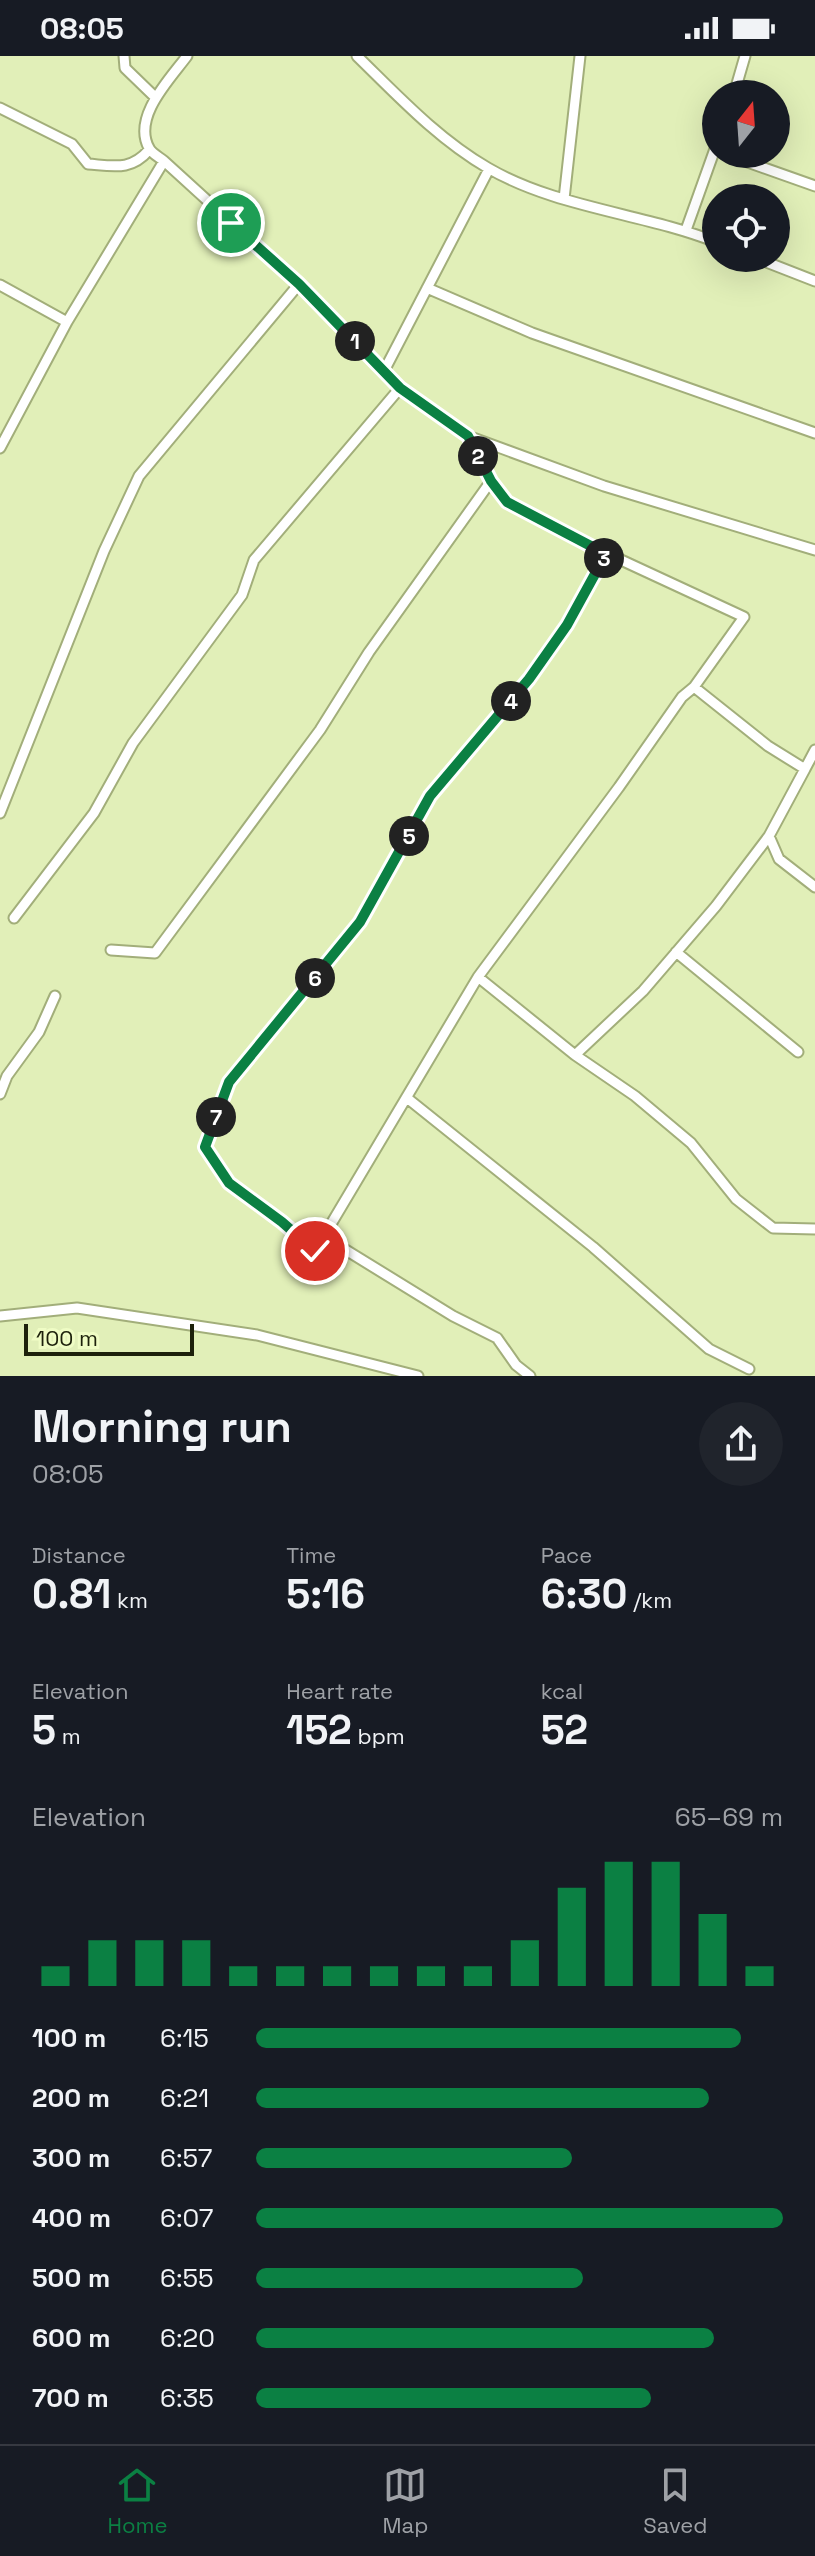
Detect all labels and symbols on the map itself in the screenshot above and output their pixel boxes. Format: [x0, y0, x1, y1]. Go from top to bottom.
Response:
north arrow [702, 80, 790, 168]
pin [197, 189, 265, 257]
pin: 1 [335, 321, 375, 361]
pin: 2 [458, 436, 498, 476]
pin: 3 [584, 538, 624, 578]
pin: 4 [491, 681, 531, 721]
pin: 5 [389, 816, 429, 856]
pin: 6 [295, 958, 335, 998]
pin: 7 [196, 1097, 236, 1137]
pin [281, 1217, 349, 1285]
scale bar [24, 1320, 194, 1356]

